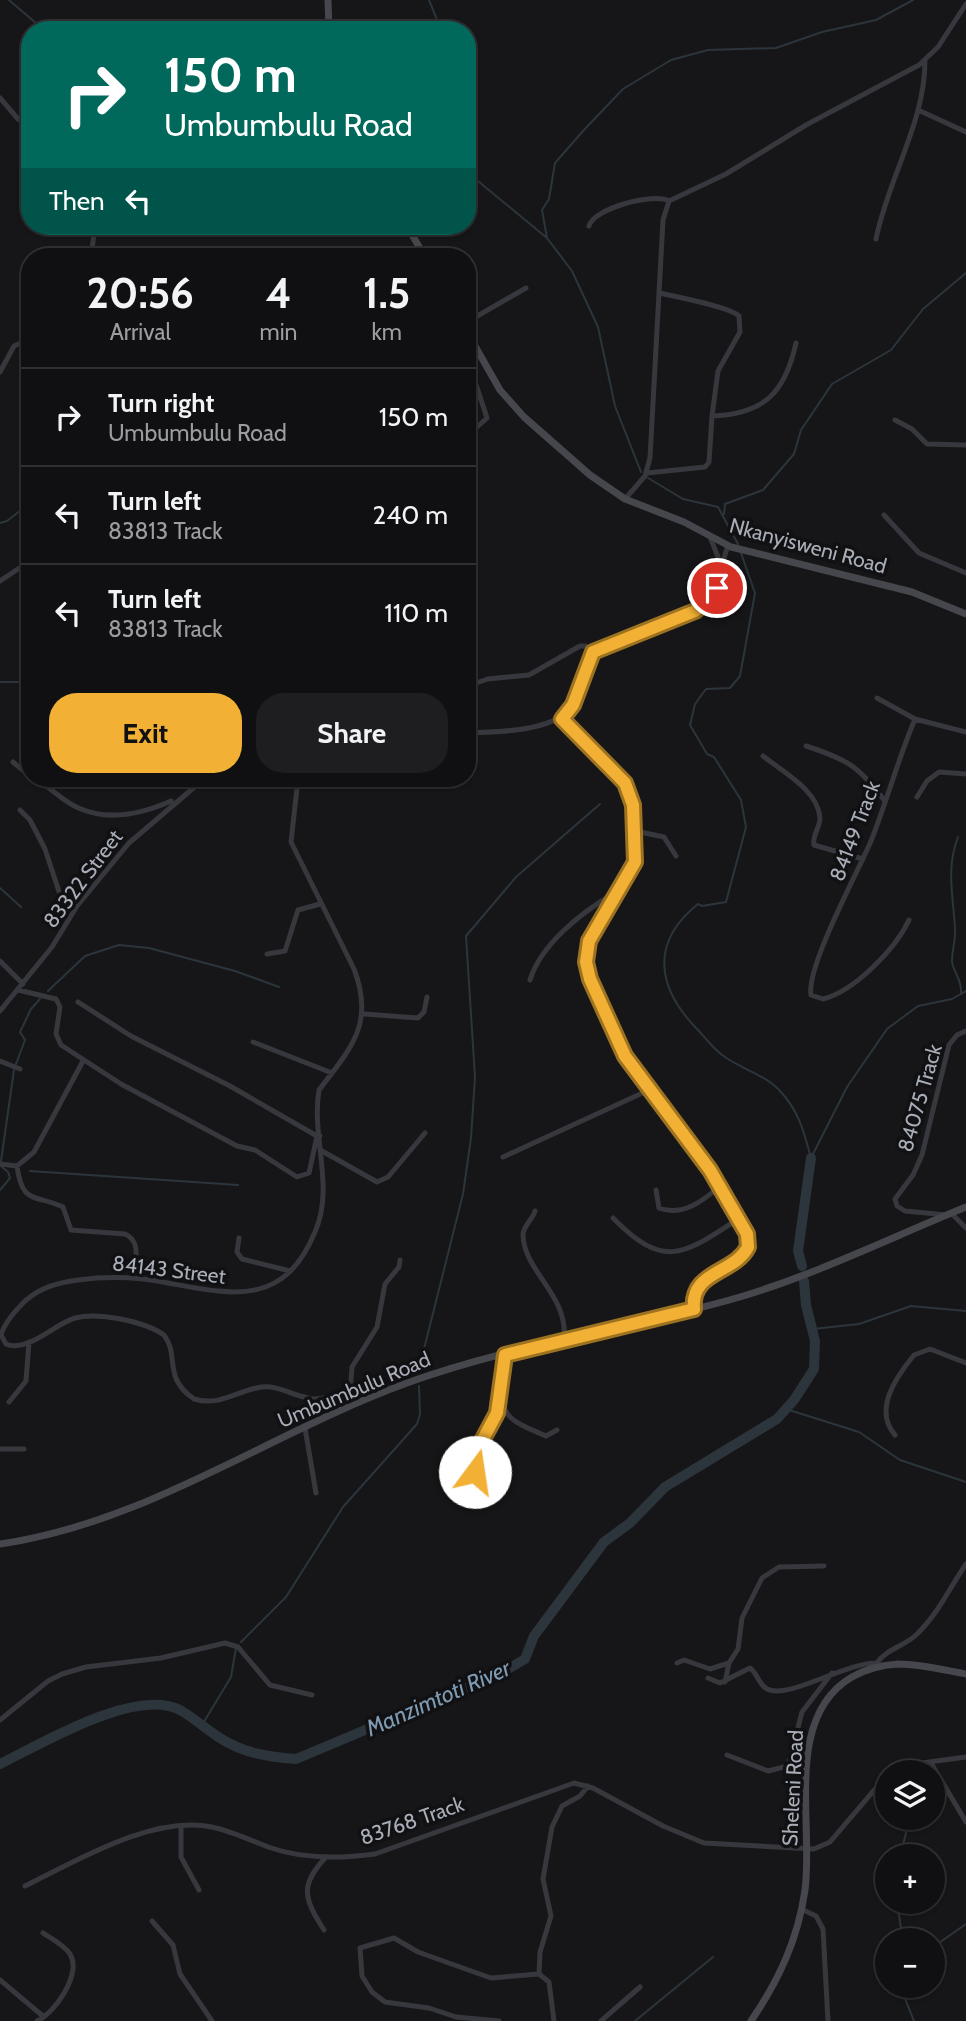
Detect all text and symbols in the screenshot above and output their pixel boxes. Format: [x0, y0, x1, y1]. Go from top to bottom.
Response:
text: 150 m [164, 45, 297, 104]
icon: right [49, 49, 140, 140]
text: Umbumbulu Road [164, 105, 413, 144]
icon: left [119, 182, 157, 220]
text: Then [49, 185, 105, 217]
text: 20:56 [87, 267, 194, 319]
text: 4 [265, 267, 292, 319]
text: 1.5 [363, 267, 410, 319]
text: Arrival [110, 318, 171, 346]
text: min [260, 318, 297, 346]
text: km [371, 318, 402, 346]
text: Turn right [108, 387, 214, 419]
icon: right [49, 398, 87, 436]
text: 150 m [379, 401, 448, 433]
text: Umbumbulu Road [108, 419, 287, 447]
text: Turn left [108, 485, 201, 517]
icon: left [49, 496, 87, 534]
text: 240 m [373, 499, 448, 531]
street label: Nkanyisweni Road [727, 513, 889, 578]
text: 83813 Track [108, 517, 223, 545]
pin [687, 558, 747, 618]
icon: arrive [698, 569, 736, 607]
text: Turn left [108, 583, 201, 615]
icon: left [49, 594, 87, 632]
text: 110 m [384, 597, 448, 629]
text: 83813 Track [108, 615, 223, 643]
button: Exit [49, 693, 242, 773]
button: Share [256, 693, 448, 773]
street label: 84149 Track [824, 777, 885, 884]
street label: 83322 Street [38, 825, 128, 933]
street label: 84075 Track [892, 1041, 947, 1155]
street label: 84143 Street [111, 1250, 227, 1289]
street label: Umbumbulu Road [274, 1346, 434, 1433]
position arrow [438, 1435, 512, 1509]
water label: Manzimtoti River [361, 1653, 515, 1743]
street label: Sheleni Road [777, 1729, 808, 1847]
map controls [875, 1760, 945, 1998]
button: layers [875, 1760, 945, 1830]
street label: 83768 Track [357, 1791, 468, 1850]
button: + [875, 1844, 945, 1914]
button: − [875, 1928, 945, 1998]

